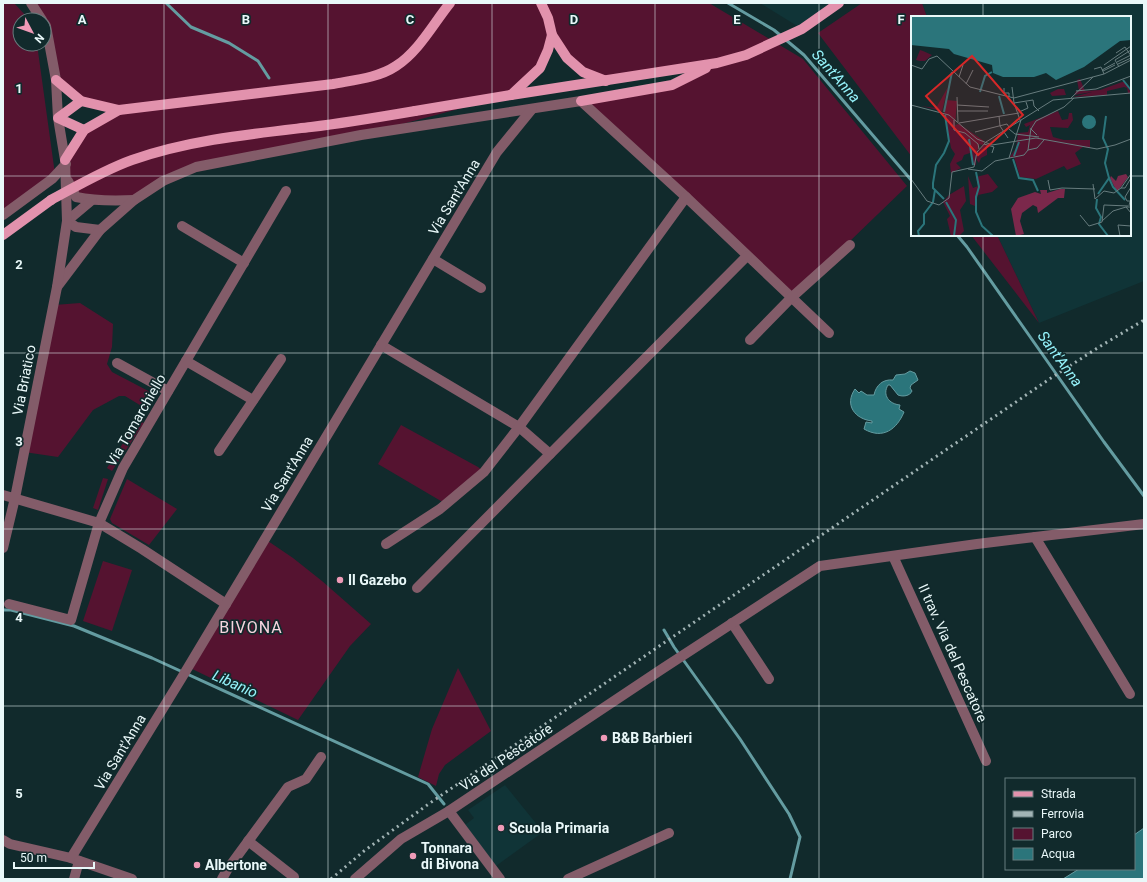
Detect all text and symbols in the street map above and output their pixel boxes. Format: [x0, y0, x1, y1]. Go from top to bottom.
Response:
north arrow [12, 12, 52, 52]
text: A [78, 12, 87, 27]
text: B [242, 12, 250, 27]
text: C [406, 12, 415, 27]
text: D [570, 12, 578, 27]
text: E [733, 12, 741, 27]
text: F [897, 12, 905, 27]
inset map [911, 16, 1131, 236]
text: N [32, 31, 47, 46]
water label: Sant'Anna [808, 46, 864, 106]
text: 1 [15, 81, 23, 96]
street label: Via Sant'Anna [425, 156, 483, 238]
text: 2 [15, 257, 23, 272]
water label: Sant'Anna [1034, 328, 1086, 390]
street label: Via Briatico [9, 344, 39, 416]
street label: Via Tomarchiello [103, 371, 169, 469]
street label: Via Sant'Anna [258, 433, 316, 515]
text: 3 [15, 434, 23, 449]
place label: Il Gazebo [348, 572, 407, 588]
marker: Il Gazebo [335, 575, 345, 585]
street label: II trav. Via del Pescatore [915, 582, 991, 724]
text: 4 [15, 610, 23, 625]
district label: BIVONA [219, 618, 283, 637]
water label: Libanio [210, 666, 260, 702]
street label: Via Sant'Anna [91, 711, 149, 793]
street label: Via del Pescatore [457, 720, 555, 794]
place label: B&B Barbieri [612, 730, 692, 746]
marker: B&B Barbieri [599, 733, 609, 743]
legend [1005, 778, 1135, 870]
text: 5 [15, 786, 23, 801]
text: Strada [1041, 787, 1076, 801]
text: Ferrovia [1041, 807, 1084, 821]
place label: Scuola Primaria [509, 820, 610, 836]
marker: Scuola Primaria [496, 823, 506, 833]
text: Parco [1041, 827, 1072, 841]
place label: Tonnara di Bivona [421, 840, 479, 872]
scale bar [14, 844, 94, 870]
text: Acqua [1041, 847, 1075, 861]
text: 50 m [20, 851, 47, 865]
marker: Tonnara di Bivona [408, 851, 418, 861]
place label: Albertone [205, 857, 267, 873]
marker: Albertone [192, 860, 202, 870]

